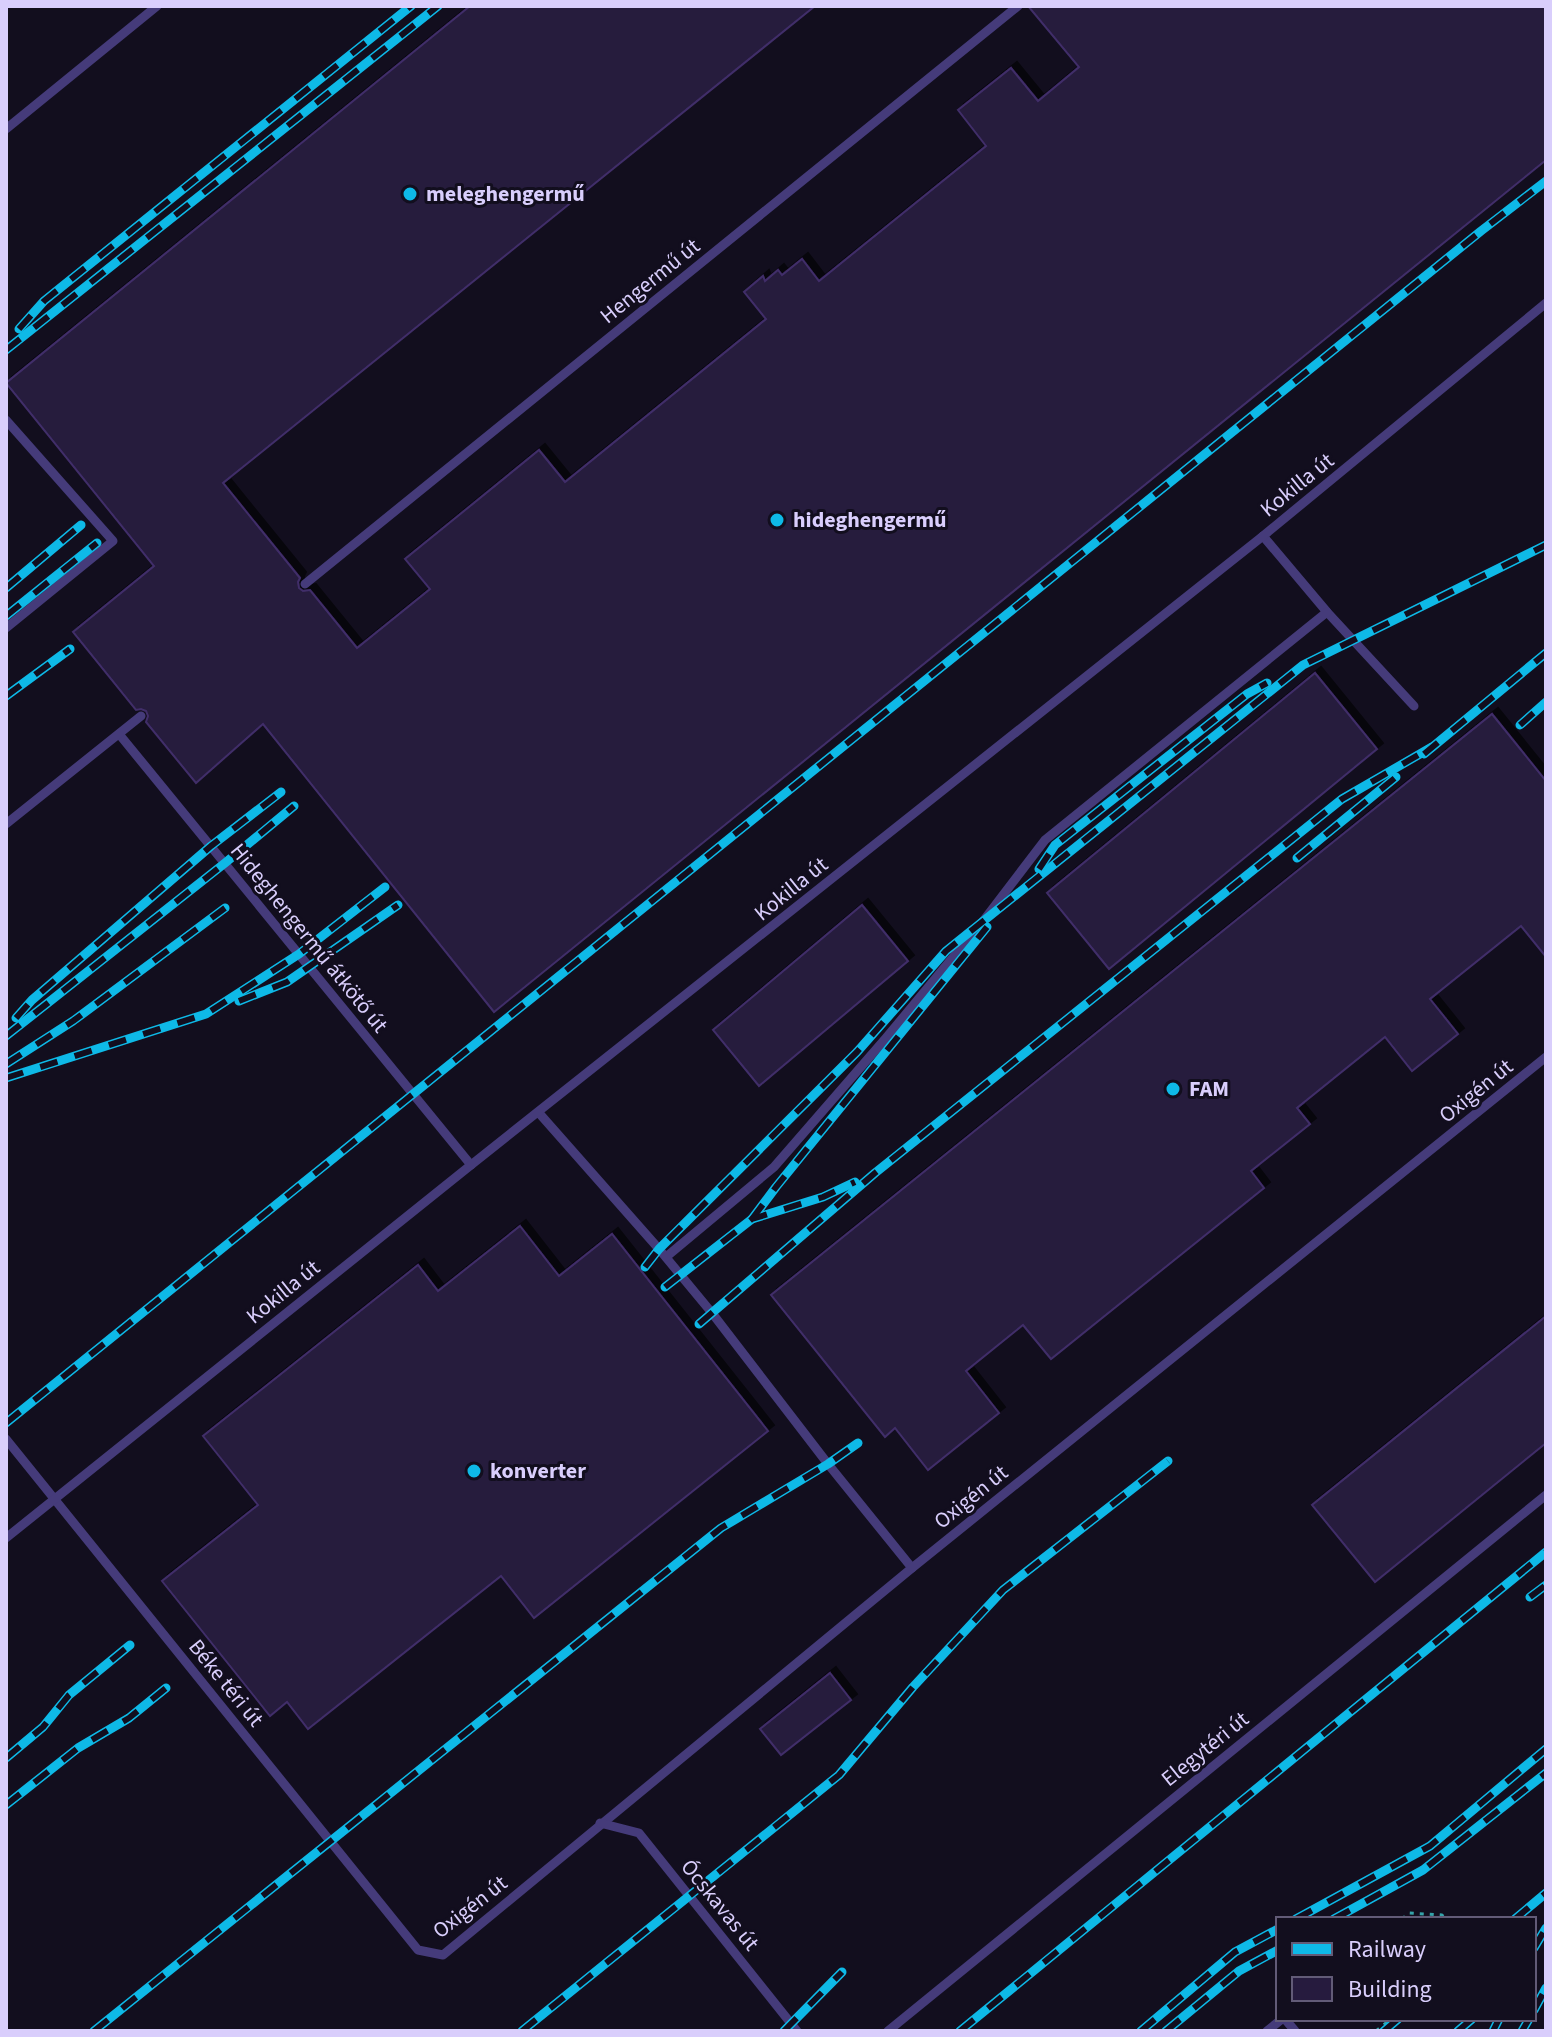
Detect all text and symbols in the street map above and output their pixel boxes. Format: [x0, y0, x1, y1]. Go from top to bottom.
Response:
place label: meleghengermű [426, 178, 585, 210]
marker: meleghengermű [401, 185, 419, 203]
street label: Hengermű út [593, 230, 707, 331]
street label: Kokilla út [1253, 445, 1341, 525]
place label: hideghengermű [793, 504, 947, 536]
marker: hideghengermű [768, 511, 786, 529]
street label: Hideghengermű átkötő út [222, 836, 396, 1040]
street label: Kokilla út [747, 849, 835, 929]
street label: Oxigén út [1432, 1051, 1520, 1131]
place label: FAM [1189, 1073, 1229, 1105]
marker: FAM [1164, 1080, 1182, 1098]
street label: Kokilla út [239, 1252, 327, 1332]
place label: konverter [490, 1455, 586, 1487]
street label: Oxigén út [927, 1457, 1015, 1537]
marker: konverter [465, 1462, 483, 1480]
street label: Béke téri út [181, 1632, 272, 1734]
street label: Elegytéri út [1154, 1703, 1256, 1794]
street label: Ócskavas út [673, 1852, 767, 1958]
street label: Oxigén út [426, 1867, 515, 1946]
legend [1276, 1917, 1536, 2021]
text: Railway [1348, 1932, 1426, 1967]
text: Building [1348, 1972, 1432, 2007]

